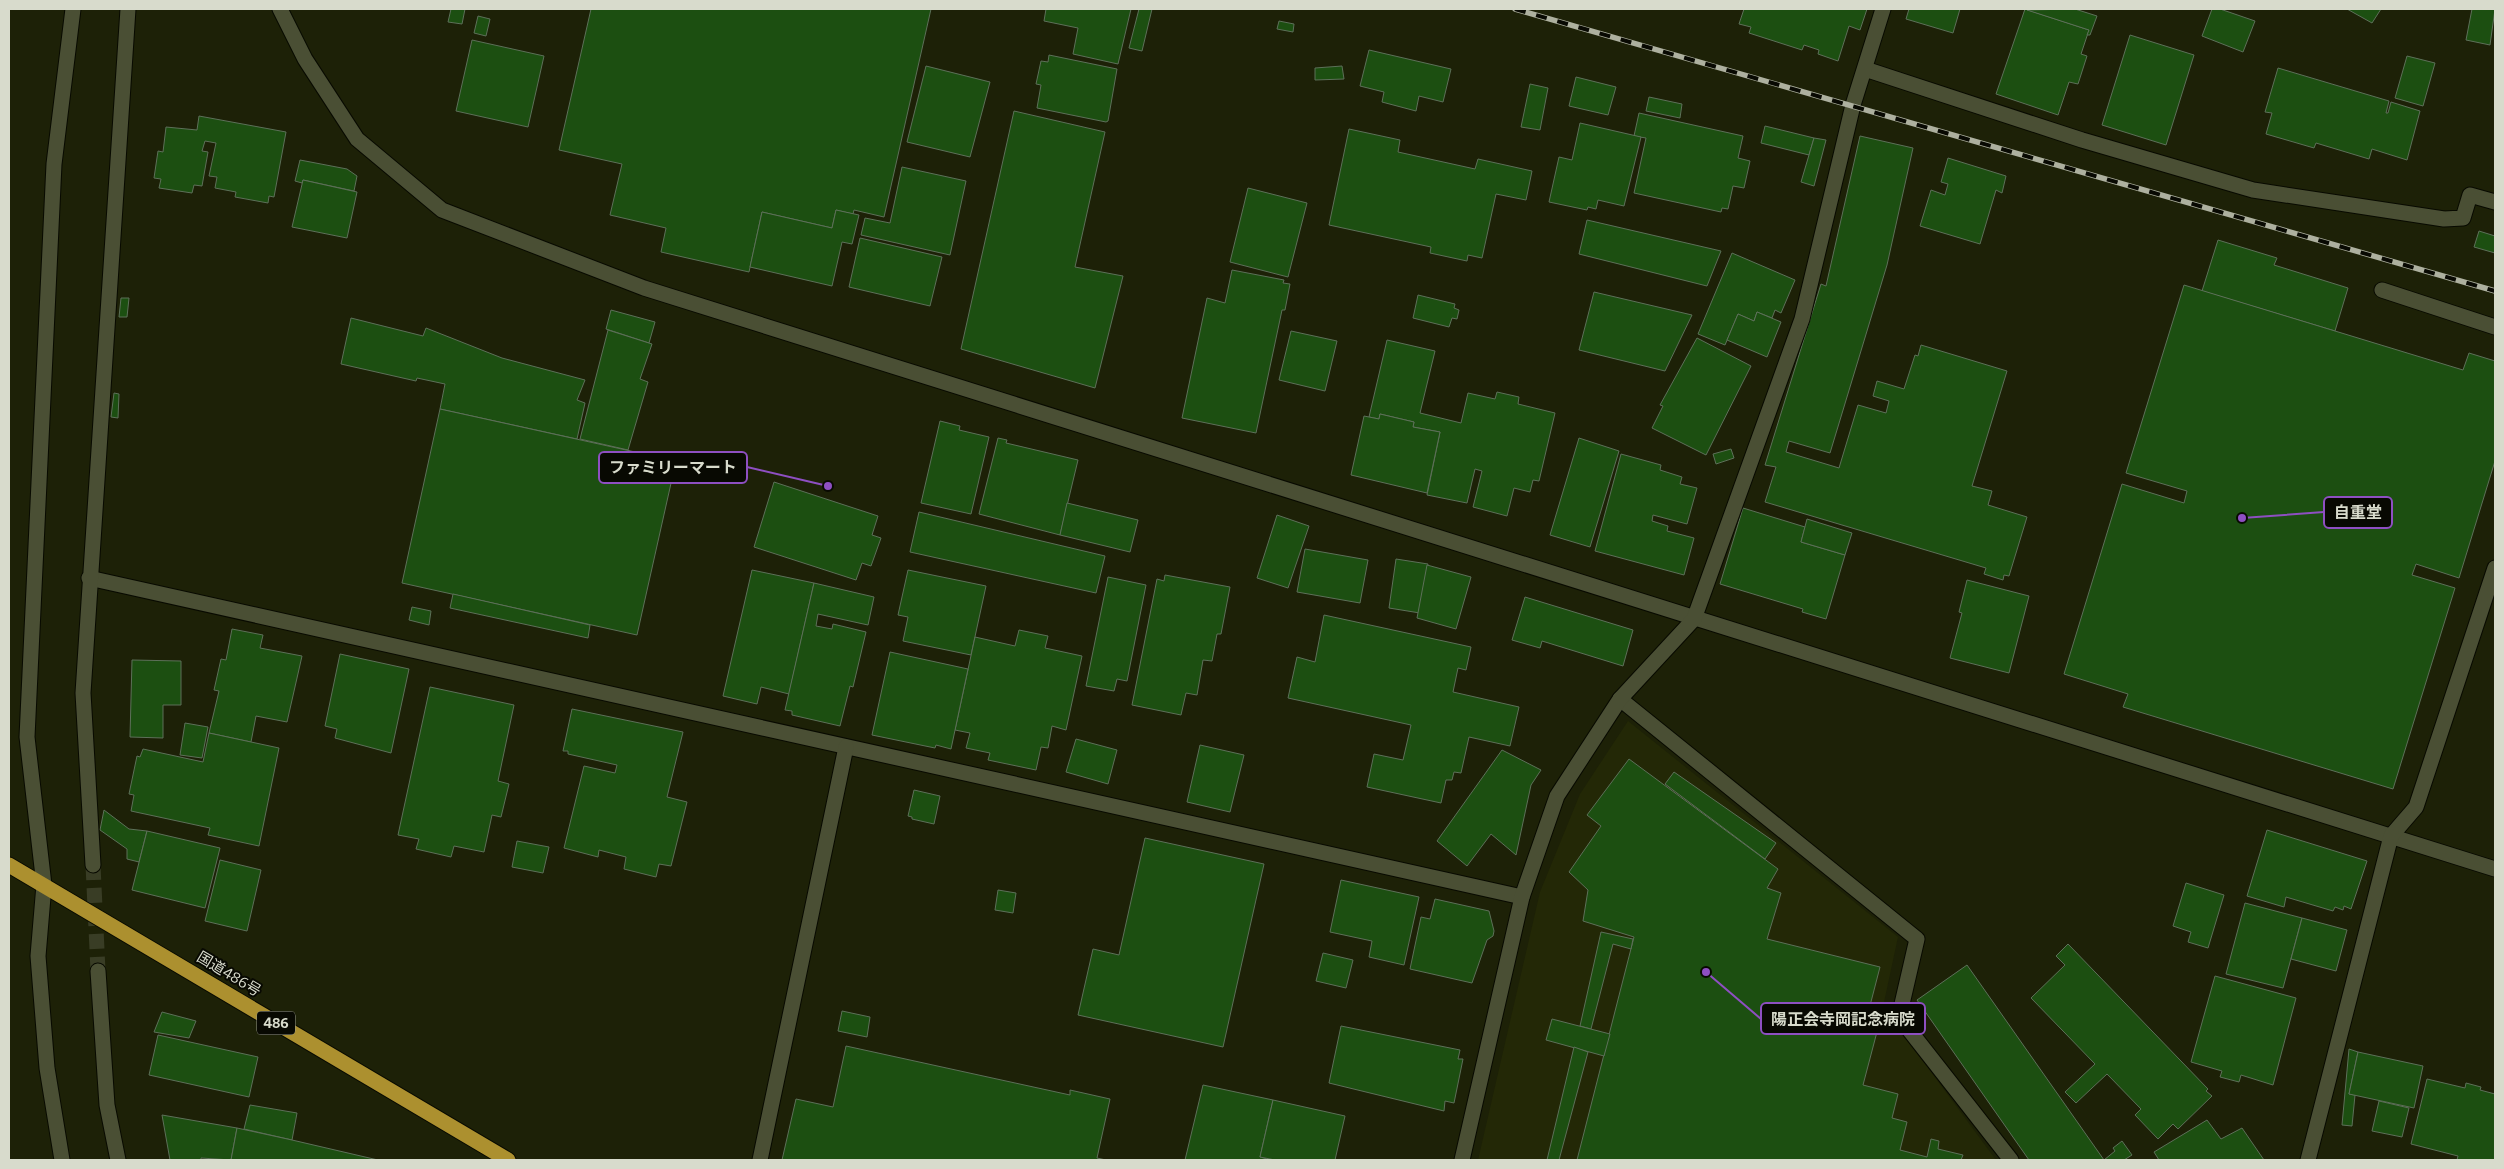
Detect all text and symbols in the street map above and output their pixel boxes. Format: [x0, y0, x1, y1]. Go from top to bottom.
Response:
callout: ファミリーマート [599, 452, 747, 483]
text: ファミリーマート [609, 458, 737, 477]
callout: 自重堂 [2324, 497, 2392, 528]
text: 自重堂 [2334, 503, 2382, 522]
street label: 国道486号 [194, 948, 264, 1000]
callout: 陽正会寺岡記念病院 [1761, 1003, 1925, 1034]
text: 陽正会寺岡記念病院 [1771, 1010, 1915, 1029]
road number: 486 [257, 1011, 295, 1034]

